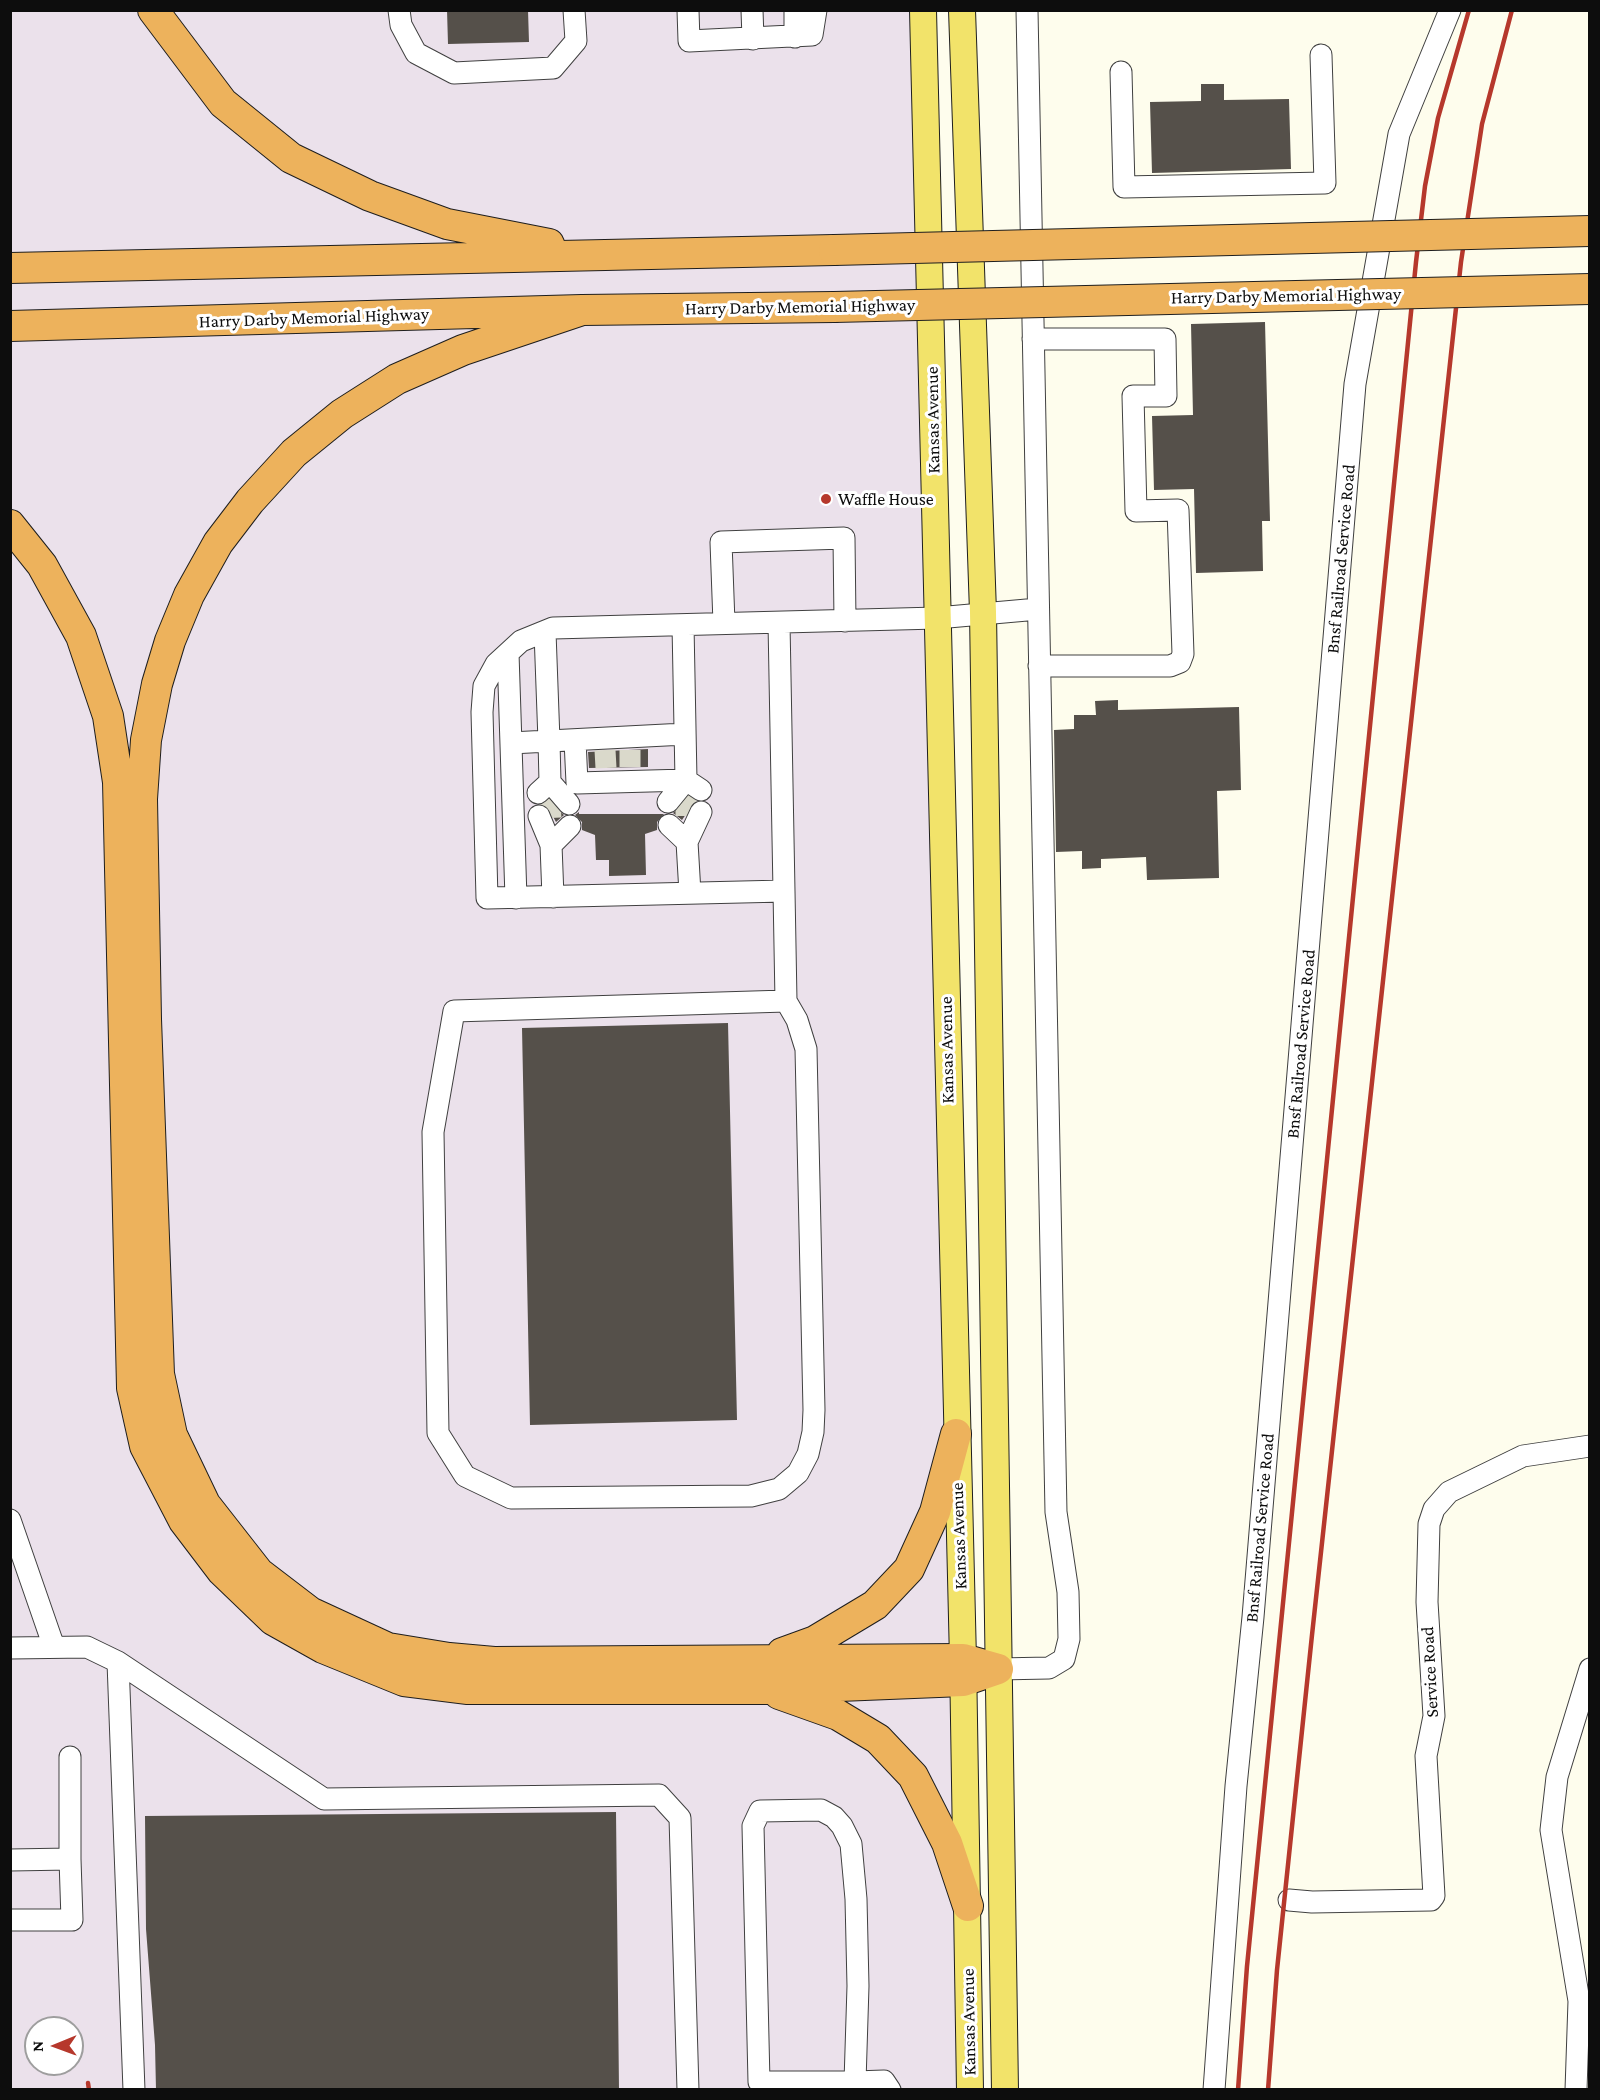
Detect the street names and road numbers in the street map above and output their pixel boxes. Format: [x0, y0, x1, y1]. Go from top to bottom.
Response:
street label: Harry Darby Memorial Highway [1171, 283, 1401, 309]
street label: Harry Darby Memorial Highway [685, 294, 915, 320]
street label: Harry Darby Memorial Highway [198, 303, 430, 333]
street label: Kansas Avenue [921, 366, 945, 474]
street label: Bnsf Railroad Service Road [1322, 463, 1360, 655]
street label: Bnsf Railroad Service Road [1282, 948, 1320, 1140]
street label: Kansas Avenue [935, 996, 959, 1104]
street label: Bnsf Railroad Service Road [1241, 1432, 1279, 1624]
street label: Kansas Avenue [946, 1482, 972, 1590]
street label: Service Road [1417, 1626, 1443, 1718]
street label: Kansas Avenue [957, 1968, 981, 2076]

